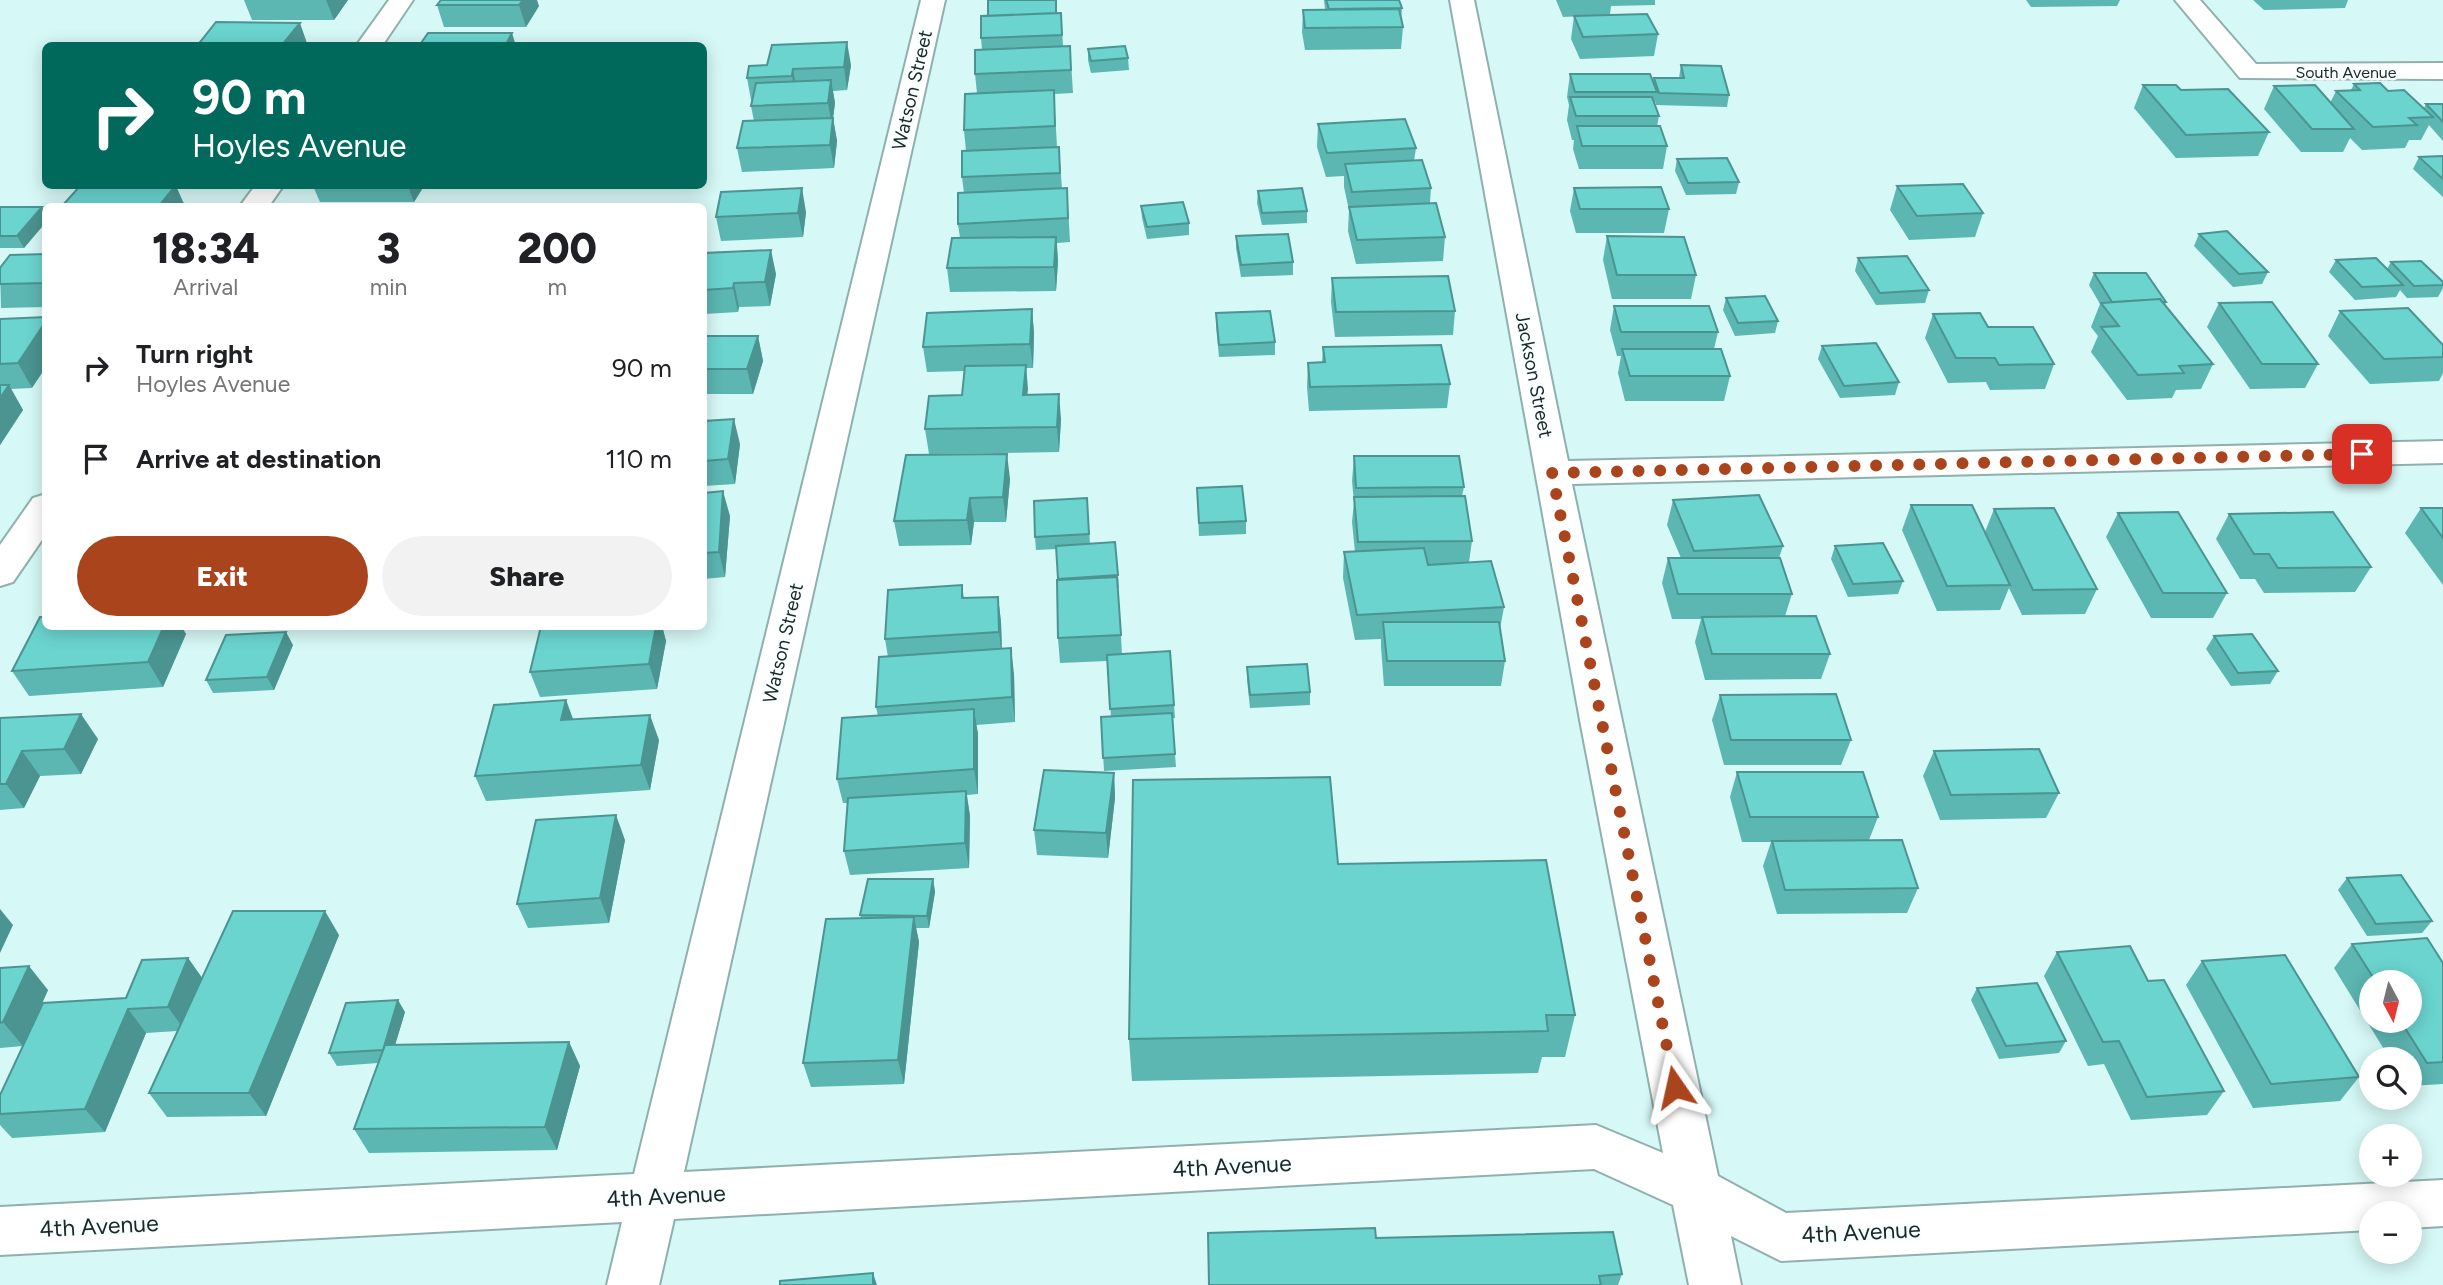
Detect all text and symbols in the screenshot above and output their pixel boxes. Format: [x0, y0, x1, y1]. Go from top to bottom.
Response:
street label: Watson Street [887, 28, 937, 152]
street label: South Avenue [2295, 63, 2397, 82]
text: 90 m [192, 67, 307, 126]
icon: right [77, 70, 168, 161]
text: Hoyles Avenue [192, 127, 407, 165]
text: 18:34 [152, 223, 260, 274]
text: 3 [377, 223, 400, 274]
text: 200 [517, 223, 597, 274]
text: Arrival [173, 273, 238, 301]
text: min [370, 273, 407, 301]
text: m [547, 273, 567, 301]
street label: Jackson Street [1511, 310, 1557, 440]
text: Turn right [136, 338, 253, 370]
icon: right [77, 349, 115, 387]
text: 90 m [612, 352, 672, 384]
text: Hoyles Avenue [136, 370, 290, 398]
pin [2332, 424, 2392, 484]
icon: arrive [2343, 435, 2381, 473]
icon: arrive [77, 440, 115, 478]
text: Arrive at destination [136, 443, 381, 475]
text: 110 m [605, 443, 672, 475]
button: Exit [77, 536, 368, 616]
button: Share [382, 536, 672, 616]
street label: Watson Street [758, 581, 808, 705]
north arrow [2359, 970, 2422, 1032]
map controls [2359, 970, 2422, 1264]
button: search [2359, 1047, 2422, 1110]
position arrow [1638, 1050, 1712, 1124]
button: + [2359, 1124, 2422, 1187]
street label: 4th Avenue [1172, 1149, 1292, 1183]
street label: 4th Avenue [606, 1179, 726, 1213]
button: − [2359, 1201, 2422, 1264]
street label: 4th Avenue [39, 1209, 159, 1243]
street label: 4th Avenue [1801, 1215, 1921, 1249]

